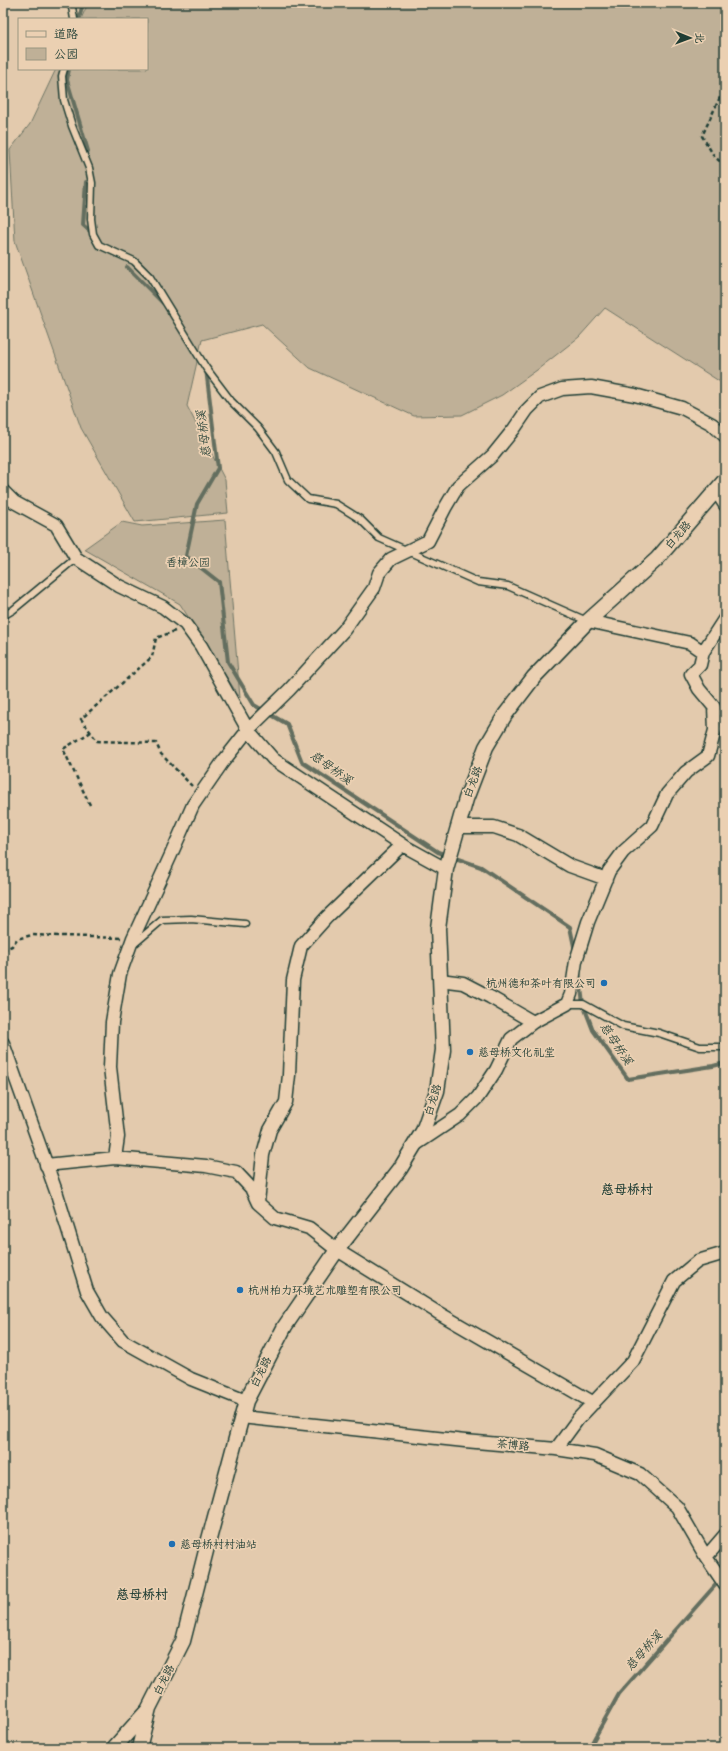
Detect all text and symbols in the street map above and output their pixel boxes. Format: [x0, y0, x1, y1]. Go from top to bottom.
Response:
legend [18, 18, 148, 70]
north arrow [670, 18, 710, 58]
text: 道路 [54, 27, 78, 42]
text: 北 [693, 33, 706, 44]
text: 公园 [54, 47, 78, 62]
water label: 慈母桥溪 [194, 408, 214, 459]
street label: 白龙路 [662, 518, 694, 552]
park label: 香樟公园 [166, 556, 210, 569]
water label: 慈母桥溪 [307, 748, 356, 789]
street label: 白龙路 [461, 764, 485, 800]
place label: 杭州德和茶叶有限公司 [486, 977, 596, 990]
marker: 杭州德和茶叶有限公司 [599, 978, 609, 988]
water label: 慈母桥溪 [596, 1020, 636, 1069]
place label: 慈母桥文化礼堂 [478, 1046, 555, 1059]
marker: 慈母桥文化礼堂 [465, 1047, 475, 1057]
street label: 白龙路 [422, 1082, 444, 1118]
district label: 慈母桥村 [601, 1182, 653, 1198]
place label: 杭州柏力环境艺术雕塑有限公司 [248, 1284, 402, 1297]
marker: 杭州柏力环境艺术雕塑有限公司 [235, 1285, 245, 1295]
street label: 白龙路 [248, 1354, 274, 1390]
street label: 茶博路 [496, 1437, 530, 1453]
place label: 慈母桥村村油站 [180, 1538, 257, 1551]
marker: 慈母桥村村油站 [167, 1539, 177, 1549]
district label: 慈母桥村 [116, 1587, 168, 1603]
water label: 慈母桥溪 [622, 1627, 666, 1674]
street label: 白龙路 [151, 1662, 177, 1698]

